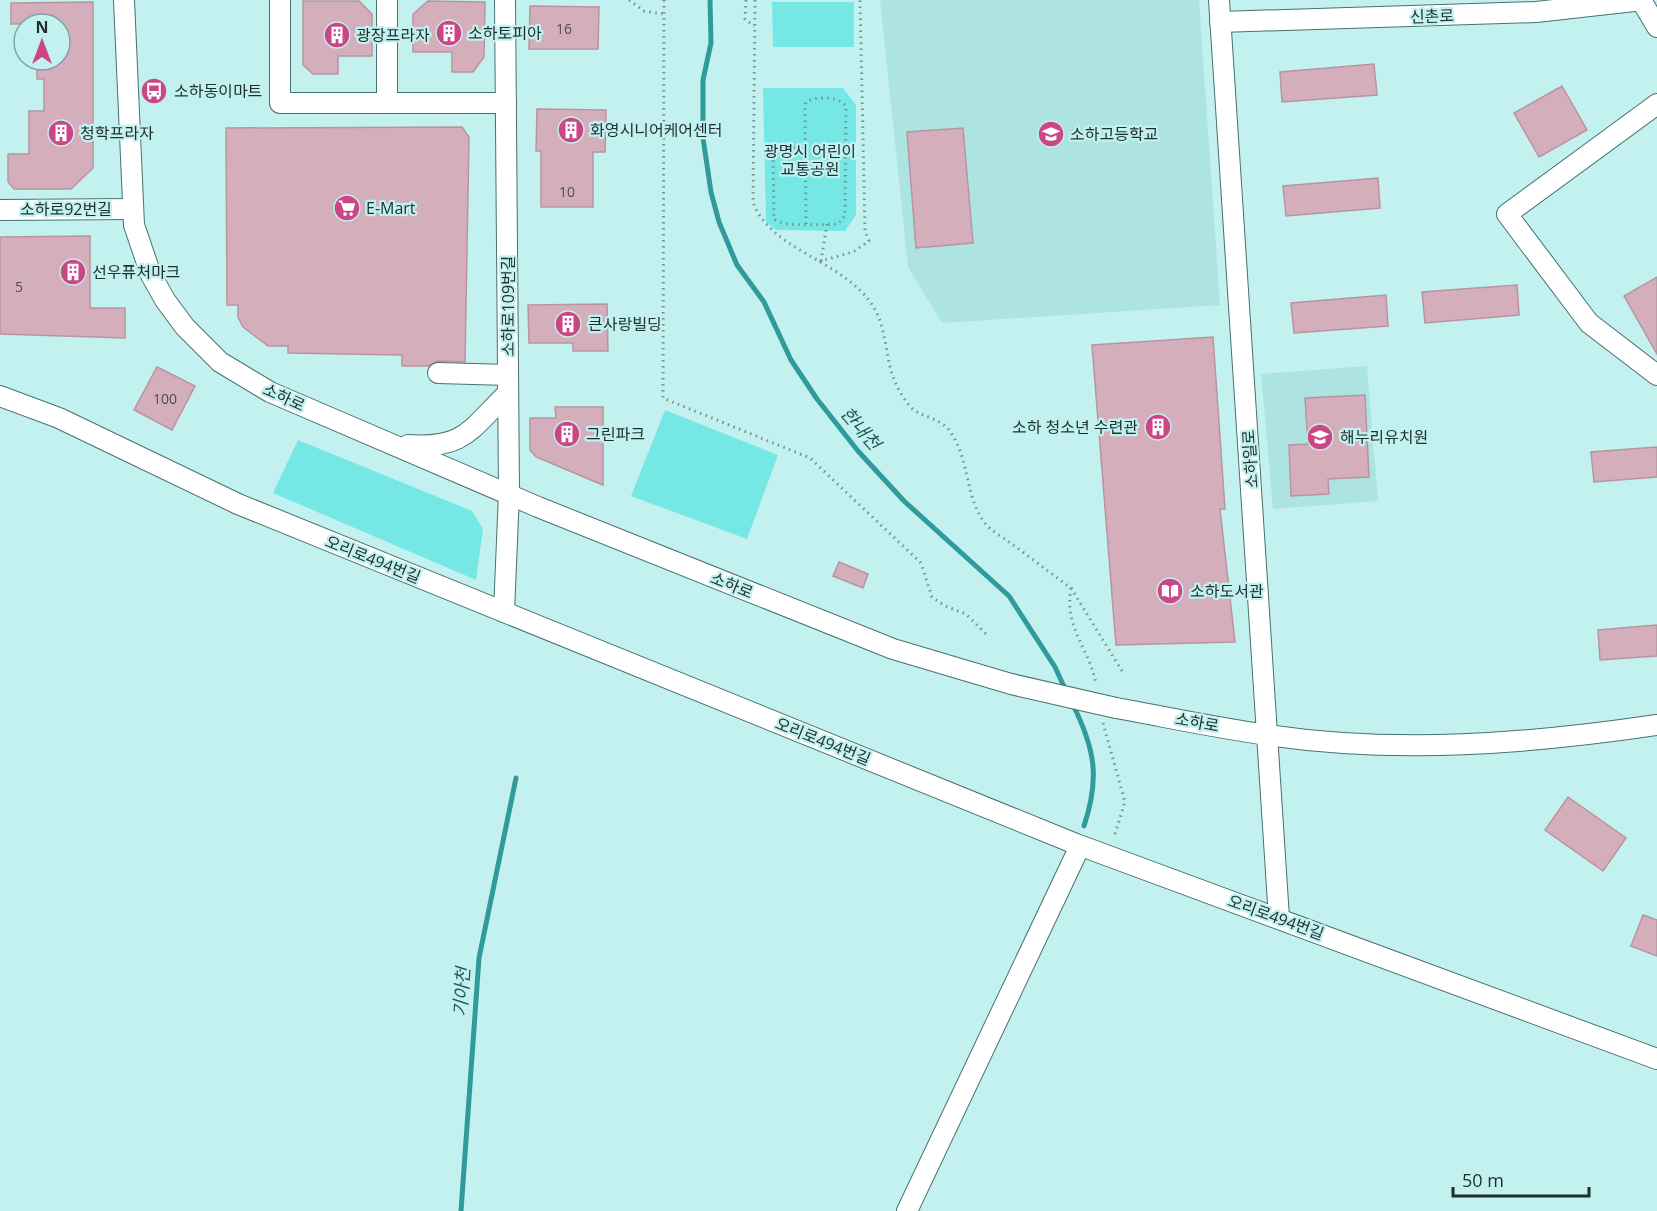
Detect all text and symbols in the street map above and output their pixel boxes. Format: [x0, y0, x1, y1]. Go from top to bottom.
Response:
street label: 신촌로 [1410, 4, 1455, 28]
north arrow [12, 12, 72, 72]
text: N [35, 16, 49, 38]
building icon: 소하토피아 [434, 18, 464, 48]
house number: 16 [556, 19, 572, 38]
building icon: 광장프라자 [322, 20, 352, 50]
place label: 소하토피아 [468, 22, 542, 44]
place label: 광장프라자 [356, 24, 430, 46]
bus stop icon: 소하동이마트 [139, 76, 169, 106]
place label: 소하동이마트 [174, 80, 262, 102]
building icon: 화영시니어케어센터 [556, 115, 586, 145]
building icon: 청학프라자 [46, 118, 76, 148]
place label: 화영시니어케어센터 [590, 119, 722, 141]
school or university icon: 소하고등학교 [1036, 119, 1066, 149]
place label: 청학프라자 [80, 122, 154, 144]
place label: 소하고등학교 [1070, 123, 1158, 145]
park label: 광명시 어린이 교통공원 [764, 140, 856, 180]
house number: 10 [559, 182, 575, 201]
supermarket icon: E-Mart [332, 193, 362, 223]
place label: E-Mart [366, 197, 416, 219]
street label: 소하로92번길 [20, 198, 112, 220]
street label: 소하로109번길 [497, 255, 519, 357]
building icon: 선우퓨처마크 [58, 257, 88, 287]
place label: 선우퓨처마크 [92, 261, 180, 283]
house number: 5 [15, 277, 23, 296]
building icon: 큰사랑빌딩 [553, 309, 583, 339]
place label: 큰사랑빌딩 [588, 313, 662, 335]
street label: 소하로 [259, 378, 309, 416]
house number: 100 [153, 389, 177, 408]
water label: 한내천 [836, 401, 888, 456]
building icon: 소하 청소년 수련관 [1143, 412, 1173, 442]
place label: 소하 청소년 수련관 [1012, 416, 1138, 438]
building icon: 그린파크 [552, 419, 582, 449]
school or university icon: 해누리유치원 [1305, 422, 1335, 452]
place label: 그린파크 [586, 423, 645, 445]
place label: 해누리유치원 [1340, 426, 1428, 448]
street label: 소하일로 [1237, 429, 1263, 489]
street label: 오리로494번길 [322, 530, 424, 588]
street label: 소하로 [707, 567, 757, 604]
library icon: 소하도서관 [1155, 576, 1185, 606]
place label: 소하도서관 [1190, 580, 1264, 602]
street label: 소하로 [1173, 707, 1221, 737]
street label: 오리로494번길 [772, 712, 874, 770]
street label: 오리로494번길 [1225, 889, 1327, 945]
water label: 기아천 [447, 964, 475, 1018]
scale bar [1453, 1160, 1590, 1198]
text: 50 m [1462, 1168, 1504, 1192]

